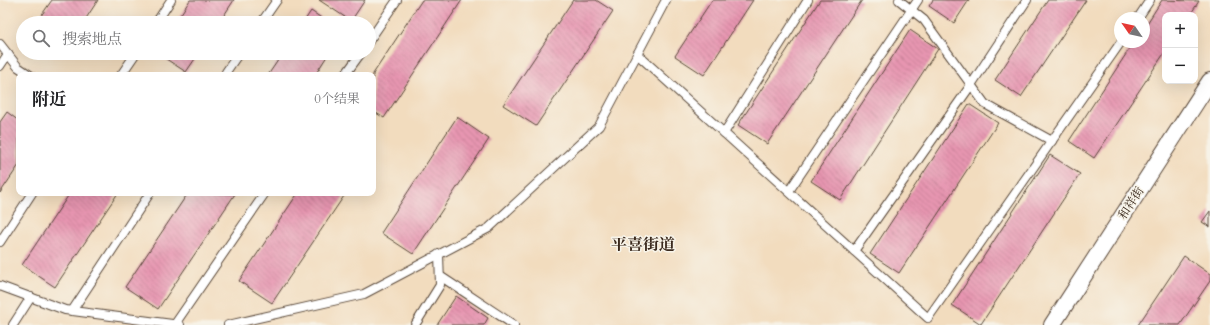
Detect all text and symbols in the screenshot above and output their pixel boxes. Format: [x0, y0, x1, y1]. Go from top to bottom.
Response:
north arrow [1114, 12, 1150, 48]
map controls [1162, 12, 1198, 84]
button: + [1162, 12, 1198, 48]
search box [16, 16, 376, 60]
icon: search [30, 27, 52, 49]
text: 搜索地点 [62, 29, 122, 49]
button: − [1162, 48, 1198, 84]
text: 附近 [32, 88, 66, 111]
text: 0个结果 [314, 90, 360, 108]
street label: 和祥街 [1114, 183, 1148, 222]
district label: 平喜街道 [611, 234, 675, 256]

